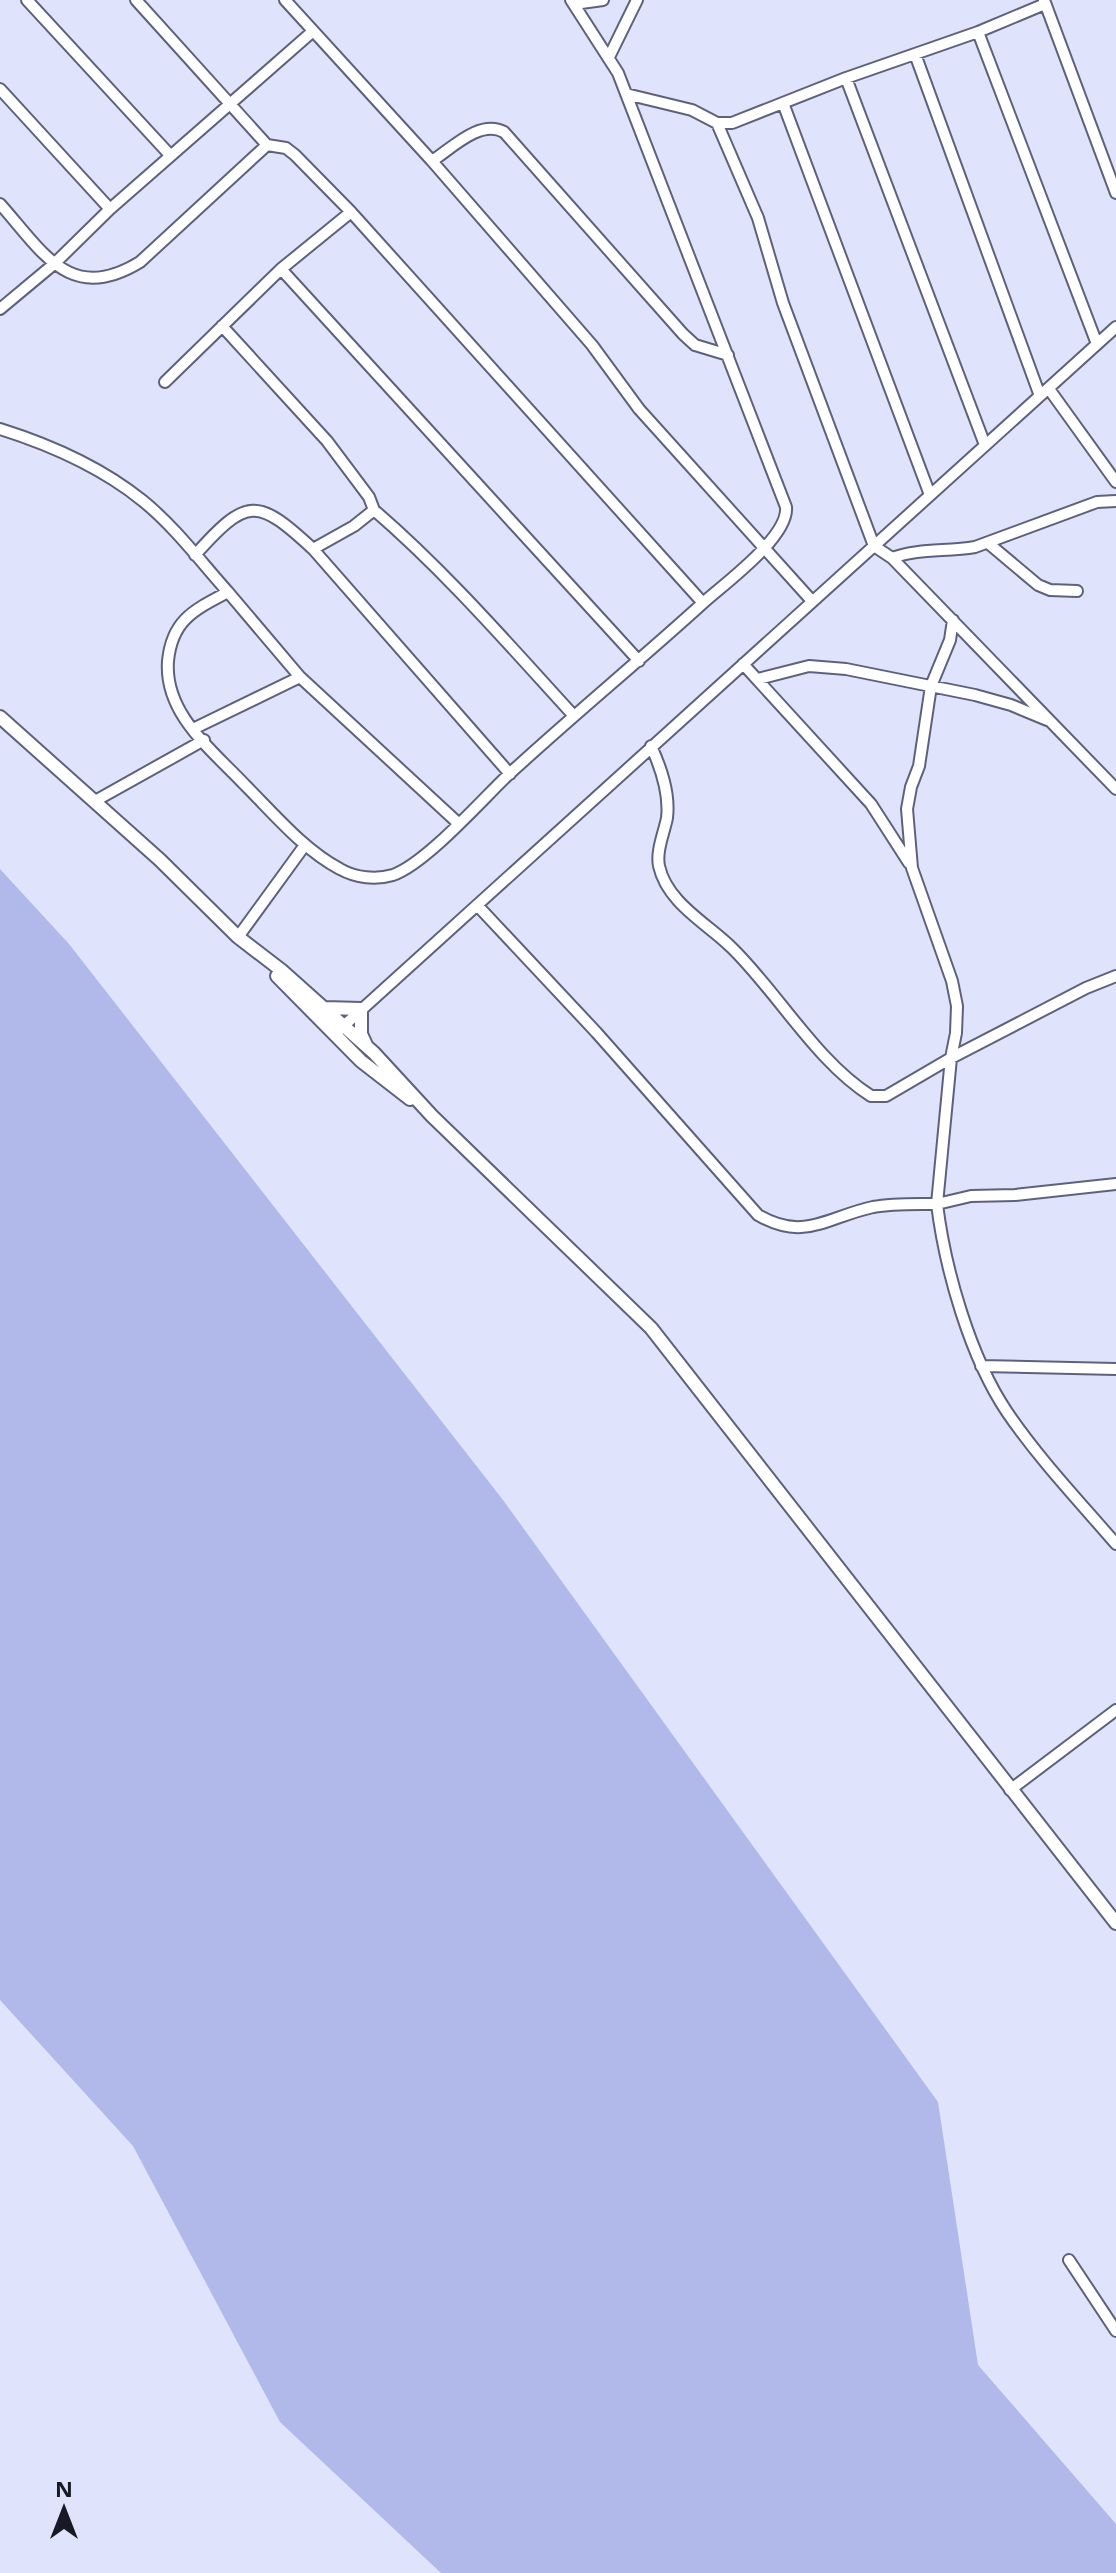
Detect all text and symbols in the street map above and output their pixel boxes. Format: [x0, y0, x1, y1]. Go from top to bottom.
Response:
north arrow [24, 2469, 104, 2549]
text: N [55, 2473, 73, 2503]

